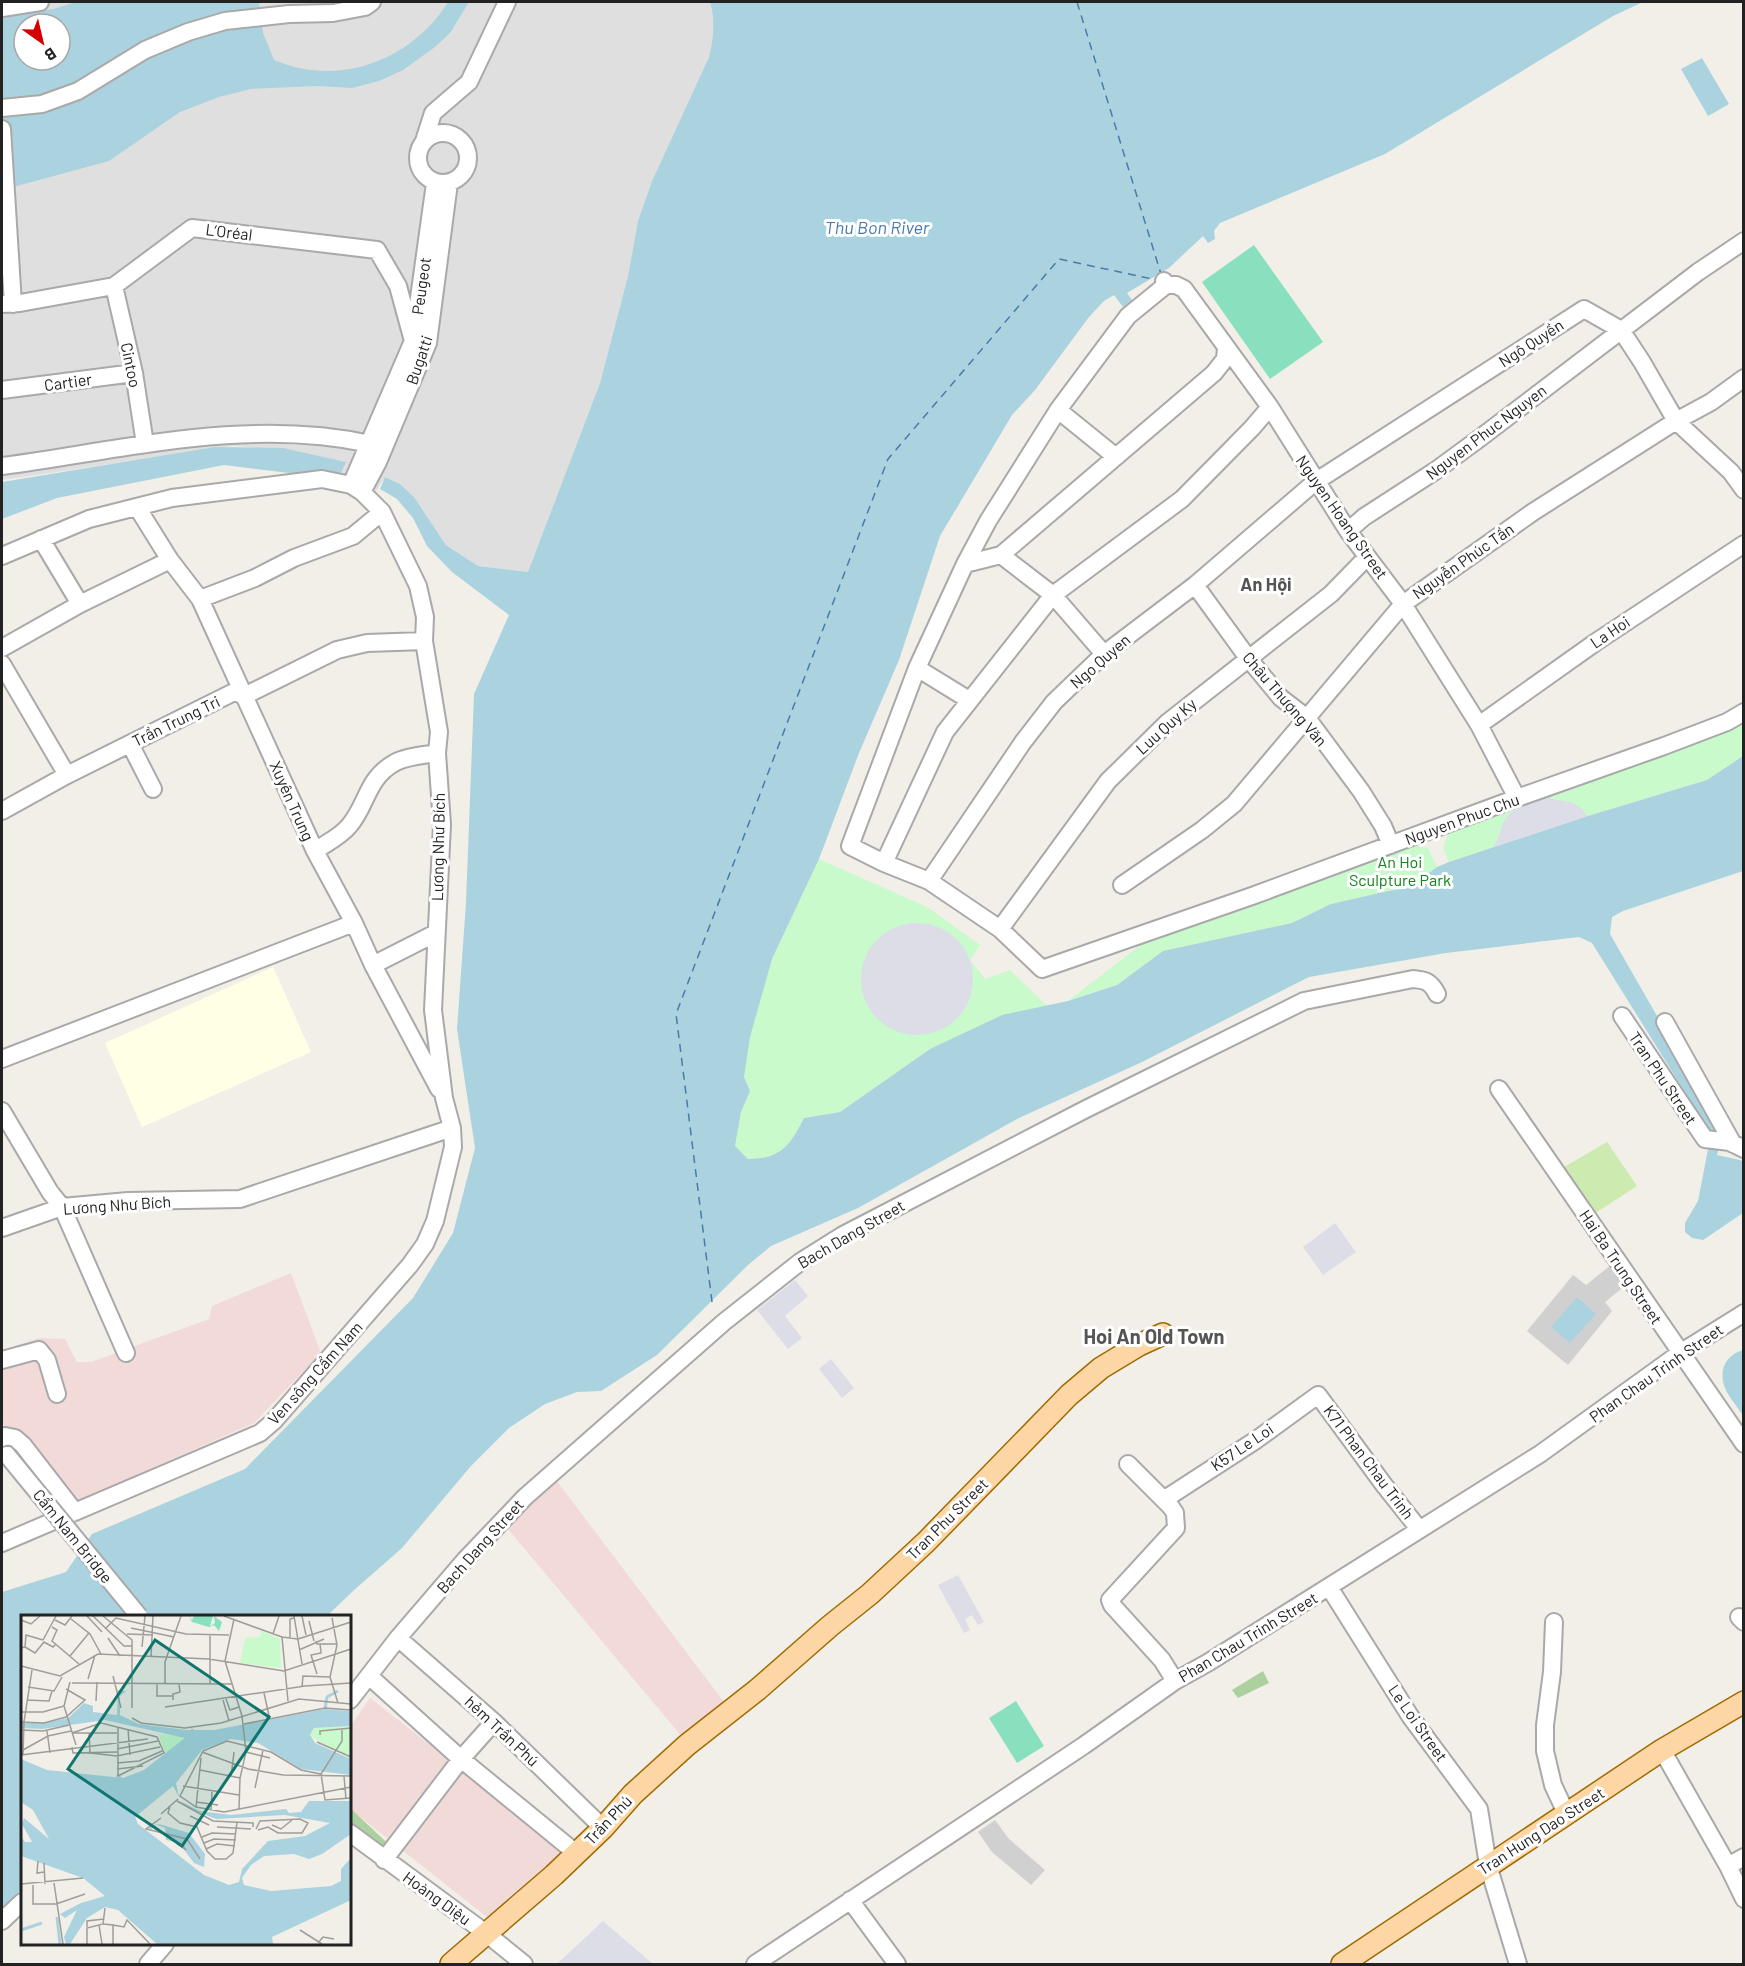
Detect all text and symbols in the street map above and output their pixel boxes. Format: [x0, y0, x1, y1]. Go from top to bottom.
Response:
north arrow [12, 12, 72, 72]
text: B [41, 44, 60, 66]
water label: Thu Bon River [825, 216, 930, 238]
street label: L’Oréal [205, 219, 254, 244]
street label: Peugeot [407, 256, 434, 316]
street label: Ngô Quyền [1495, 315, 1567, 370]
street label: Bugatti [401, 333, 436, 387]
street label: Cintoo [117, 341, 146, 389]
street label: Cartier [43, 369, 93, 394]
street label: Nguyen Phuc Nguyen [1422, 380, 1550, 483]
street label: Nguyen Hoang Street [1293, 451, 1392, 582]
street label: Nguyễn Phúc Tần [1408, 519, 1517, 603]
district label: An Hội [1240, 573, 1292, 595]
street label: La Hoi [1586, 611, 1633, 652]
street label: Ngo Quyen [1066, 629, 1134, 692]
street label: Châu Thượng Văn [1239, 648, 1332, 750]
street label: Trần Trung Tri [129, 691, 223, 750]
street label: Luu Quy Ky [1132, 693, 1200, 758]
street label: Xuyên Trung [266, 758, 318, 844]
street label: Nguyen Phuc Chu [1402, 789, 1522, 848]
street label: Lương Như Bích [427, 793, 448, 901]
park label: An Hoi Sculpture Park [1349, 852, 1451, 889]
street label: Tran Phu Street [1625, 1028, 1701, 1128]
street label: Lương Như Bích [62, 1191, 172, 1218]
street label: Bach Dang Street [794, 1195, 908, 1272]
street label: Hai Ba Trung Street [1576, 1206, 1667, 1328]
street label: Ven sông Cẩm Nam [263, 1317, 366, 1428]
street label: Phan Chau Trinh Street [1585, 1319, 1726, 1426]
district label: Hoi An Old Town [1084, 1324, 1224, 1348]
street label: K71 Phan Chau Trinh [1320, 1401, 1419, 1523]
street label: K57 Le Loi [1207, 1419, 1277, 1474]
street label: Tran Phu Street [902, 1474, 991, 1563]
street label: Cẩm Nam Bridge [30, 1485, 117, 1587]
street label: Bach Dang Street [432, 1495, 527, 1597]
street label: Phan Chau Trinh Street [1175, 1588, 1321, 1686]
inset map [21, 1615, 351, 1945]
street label: Le Loi Street [1385, 1681, 1452, 1765]
street label: hẻm Trần Phú [461, 1692, 543, 1770]
street label: Tran Hung Dao Street [1474, 1783, 1608, 1879]
street label: Trần Phú [580, 1791, 635, 1848]
street label: Hoàng Diệu [400, 1867, 475, 1928]

